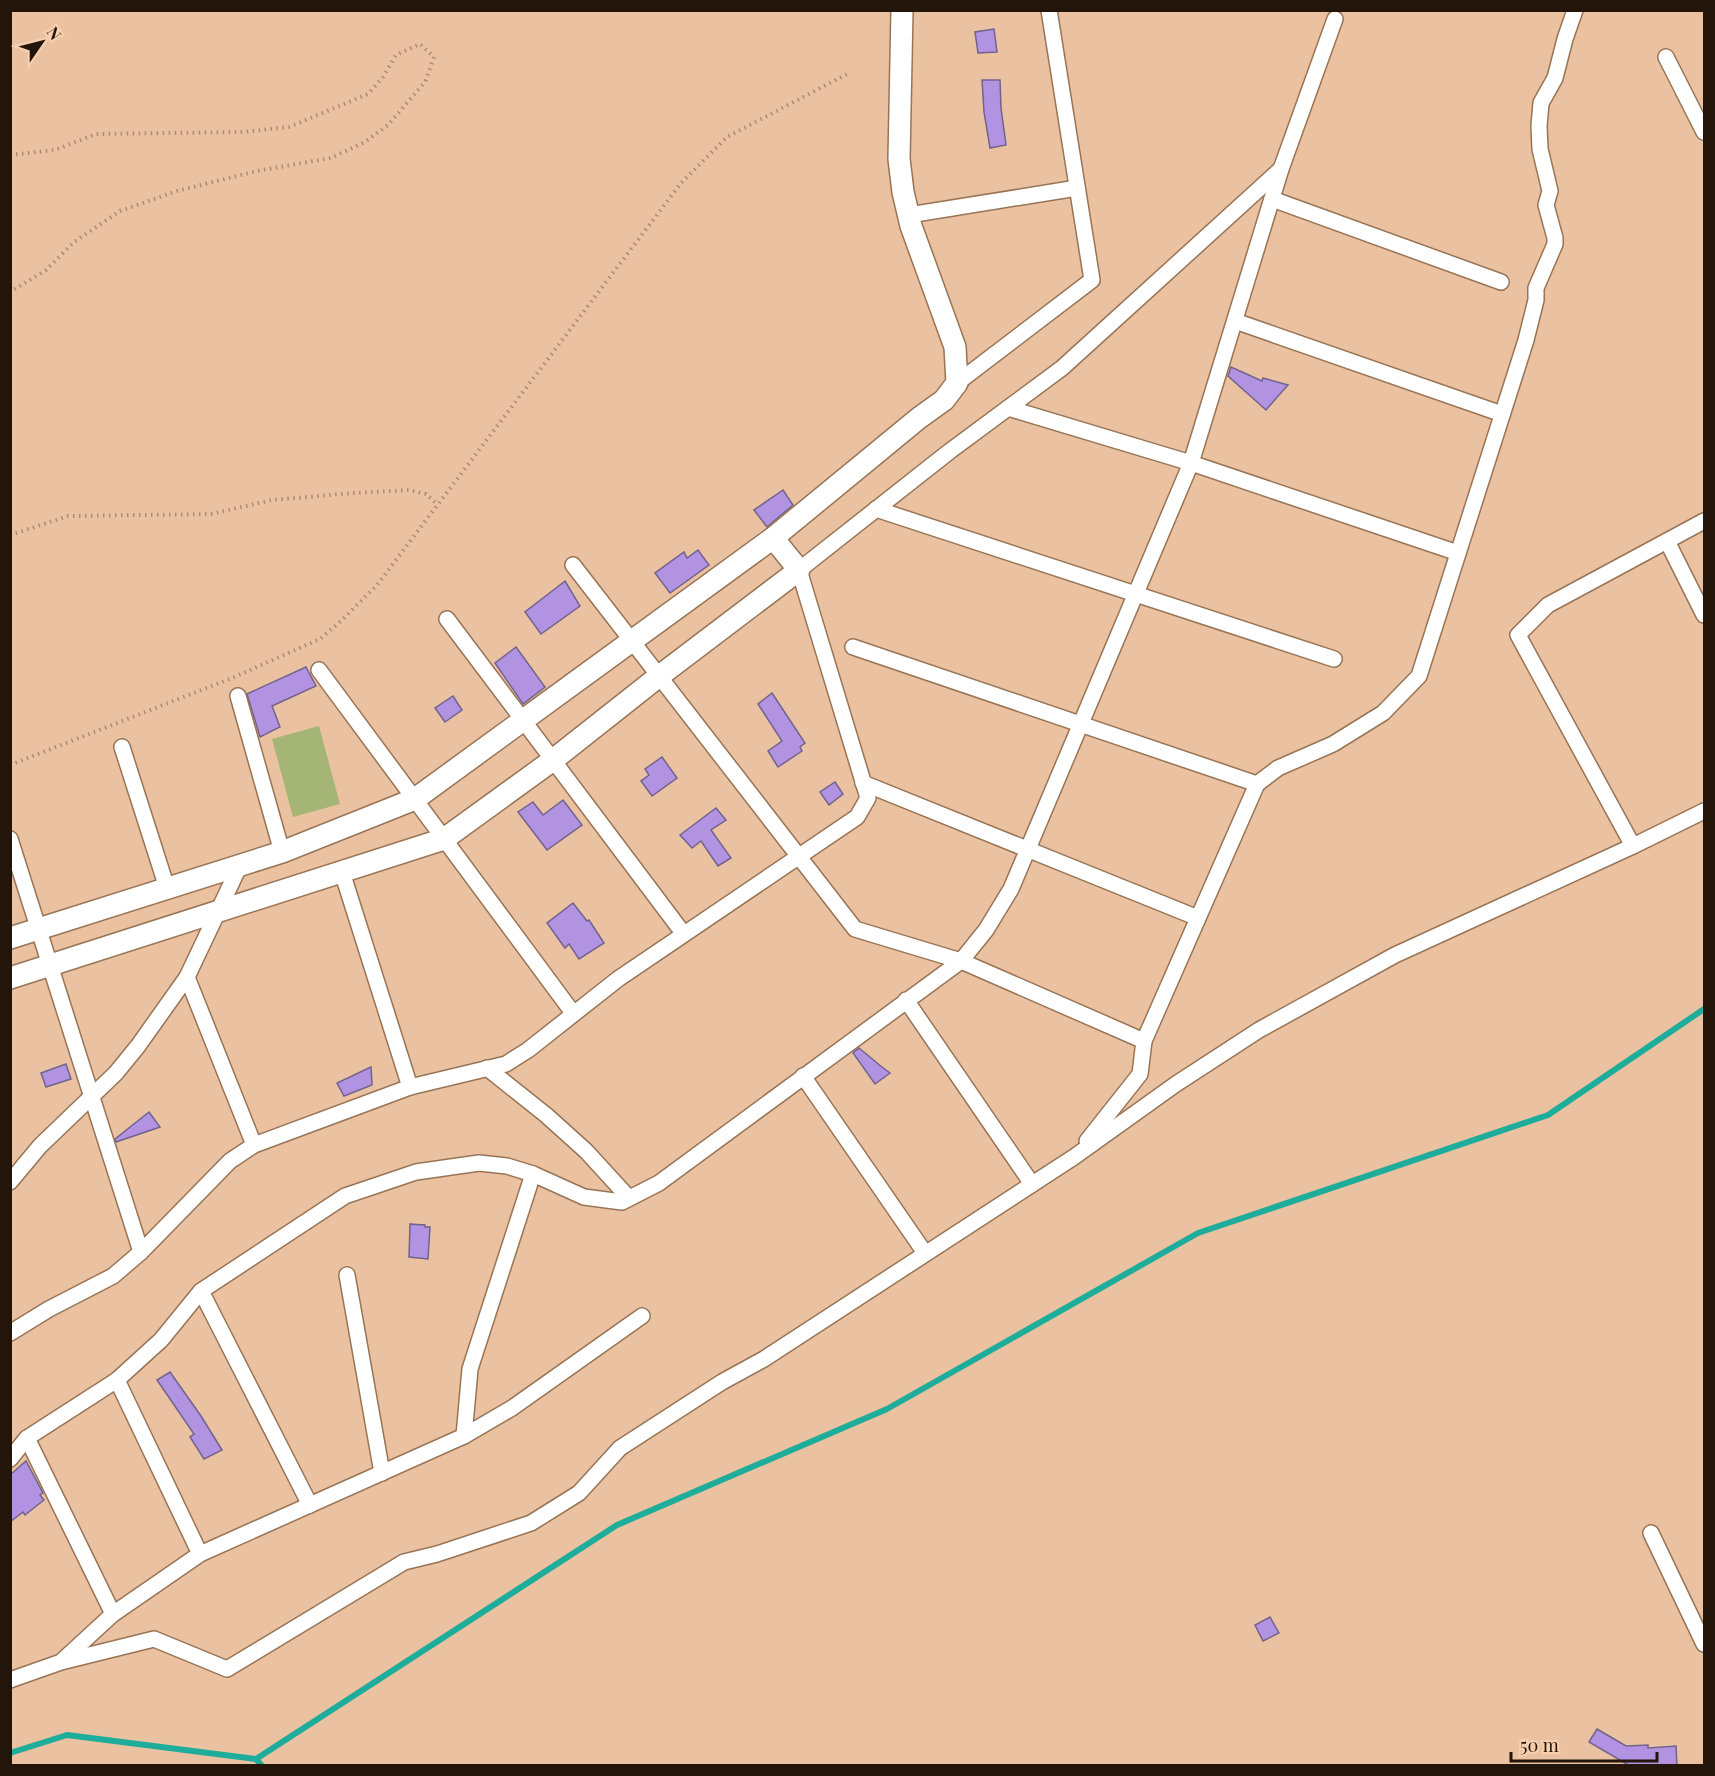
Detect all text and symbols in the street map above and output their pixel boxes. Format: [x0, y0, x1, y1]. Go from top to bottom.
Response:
north arrow [12, 12, 72, 72]
text: N [43, 22, 67, 44]
scale bar [1511, 1725, 1656, 1763]
text: 50 m [1520, 1733, 1559, 1757]

